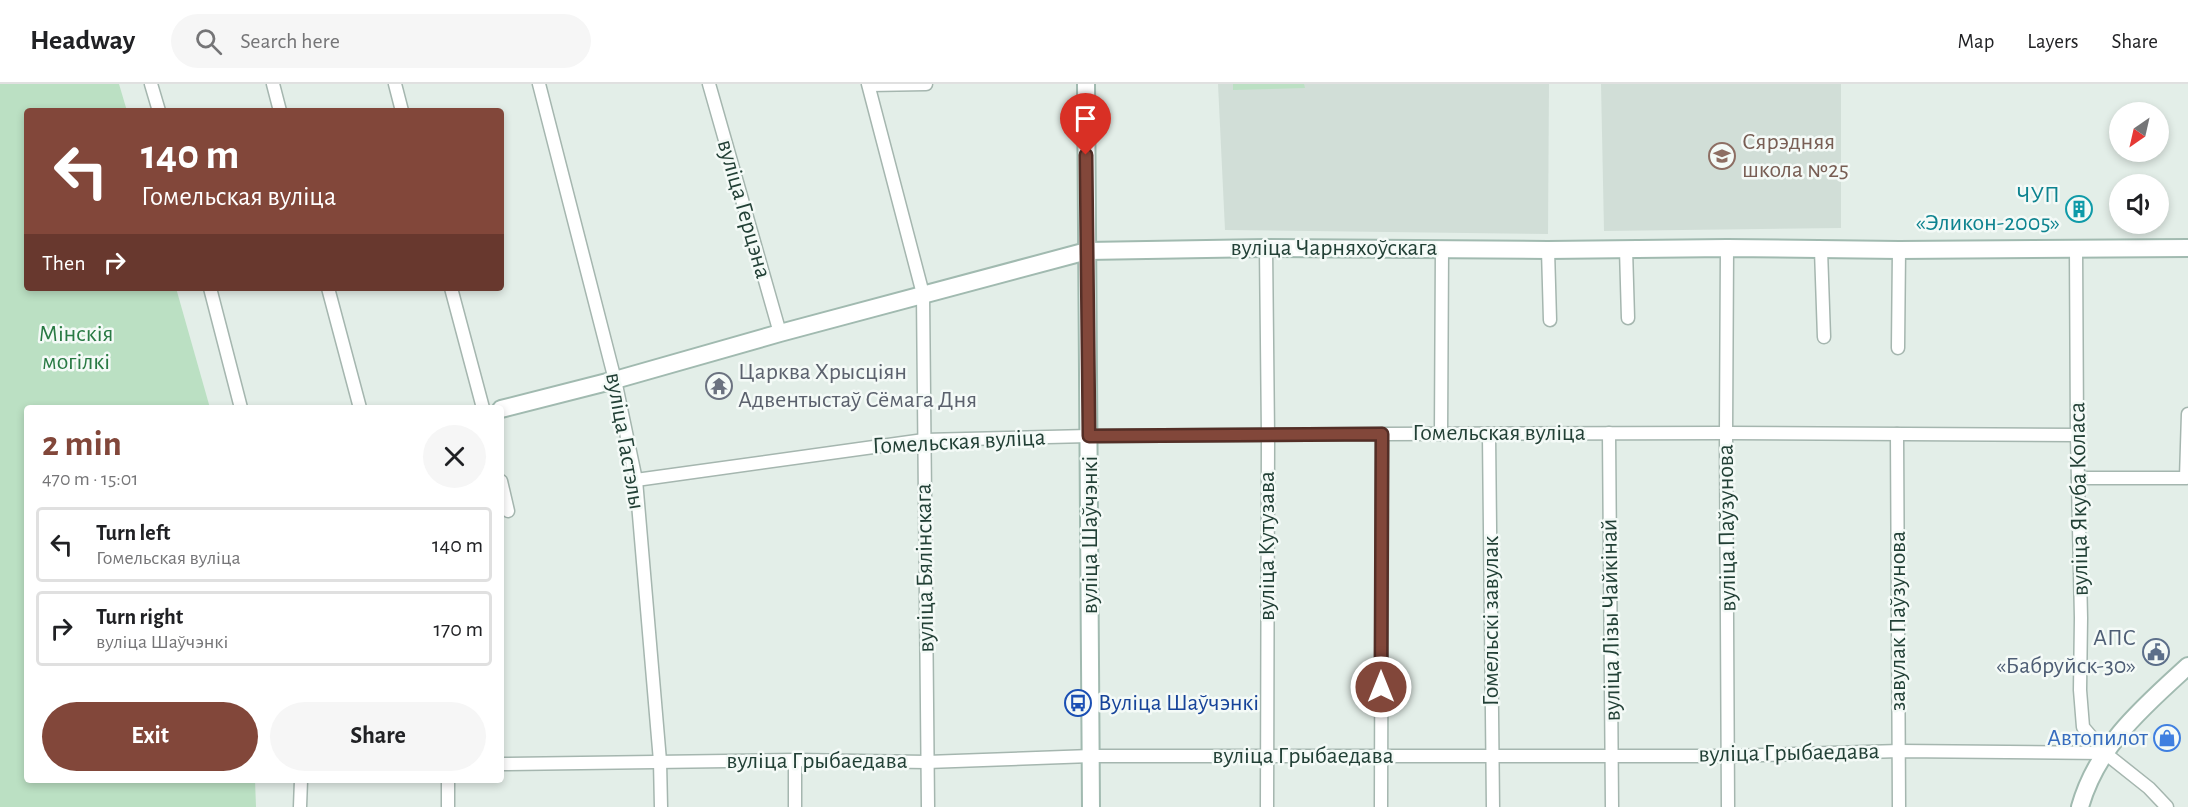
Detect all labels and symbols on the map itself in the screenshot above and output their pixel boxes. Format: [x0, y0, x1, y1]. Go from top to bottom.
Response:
pin [1060, 93, 1111, 155]
north arrow [2109, 102, 2169, 162]
place label: Сярэдняя школа №25 [1742, 130, 1849, 182]
street label: вуліца Герцэна [713, 137, 775, 281]
school or university icon: Сярэдняя школа №25 [1707, 141, 1737, 171]
place label: ЧУП «Эликон-2005» [1915, 183, 2060, 235]
building icon: ЧУП «Эликон-2005» [2064, 194, 2094, 224]
street label: вуліца Чарняхоўскага [1230, 236, 1438, 260]
park label: Мінскія могілкі [38, 322, 114, 374]
place label: Царква Хрысціян Адвентыстаў Сёмага Дня [738, 360, 977, 412]
street label: вуліца Гастэлы [601, 371, 649, 511]
temple icon: Царква Хрысціян Адвентыстаў Сёмага Дня [704, 371, 734, 401]
street label: вуліца Якуба Коласа [2065, 402, 2093, 596]
street label: Гомельская вуліца [1412, 421, 1586, 445]
street label: Гомельская вуліца [872, 425, 1046, 459]
street label: вуліца Паўзунова [1714, 444, 1740, 612]
street label: вуліца Шаўчэнкі [1078, 456, 1102, 614]
street label: вуліца Кутузава [1255, 471, 1279, 621]
street label: вуліца Бялінскага [912, 483, 938, 653]
street label: вуліца Лізы Чайкінай [1597, 518, 1625, 722]
street label: завулак Паўзунова [1886, 531, 1910, 711]
street label: Гомельскі завулак [1479, 536, 1503, 706]
place label: АПС «Бабруйск-30» [1996, 626, 2136, 678]
public building icon: АПС «Бабруйск-30» [2141, 637, 2171, 667]
position arrow [1349, 655, 1413, 719]
bus stop icon: Вуліца Шаўчэнкі [1063, 688, 1093, 718]
place label: Вуліца Шаўчэнкі [1098, 691, 1259, 715]
shop icon: Автопилот [2152, 723, 2182, 753]
place label: Автопилот [2047, 726, 2148, 750]
street label: вуліца Грыбаедава [1698, 739, 1880, 767]
street label: вуліца Грыбаедава [1212, 744, 1394, 768]
street label: вуліца Грыбаедава [726, 749, 908, 773]

